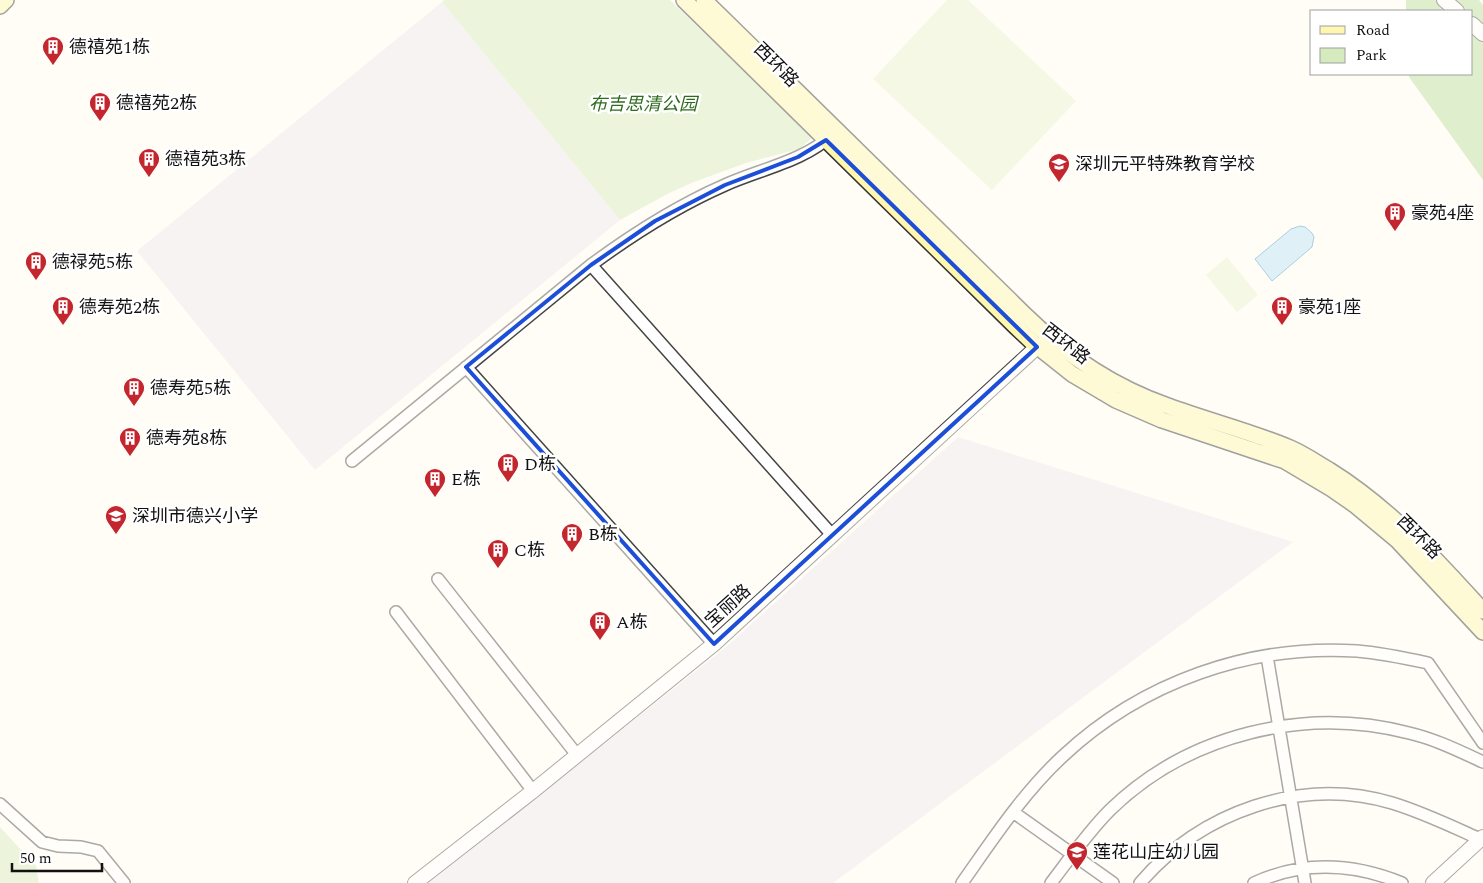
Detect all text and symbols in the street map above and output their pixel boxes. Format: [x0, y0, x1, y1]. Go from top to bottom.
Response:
legend [1310, 10, 1473, 75]
text: Road [1356, 19, 1390, 42]
place label: 德禧苑1栋 [69, 34, 150, 61]
building icon: 德禧苑1栋 [41, 35, 65, 66]
street label: 西环路 [747, 36, 805, 94]
text: Park [1356, 44, 1387, 67]
place label: 德禧苑2栋 [116, 90, 197, 117]
building icon: 德禧苑2栋 [88, 91, 112, 122]
park label: 布吉思清公园 [589, 91, 700, 118]
place label: 德禧苑3栋 [165, 146, 246, 173]
building icon: 德禧苑3栋 [137, 147, 161, 178]
place label: 深圳元平特殊教育学校 [1075, 151, 1255, 178]
school or university icon: 深圳元平特殊教育学校 [1047, 152, 1071, 183]
place label: 豪苑4座 [1411, 200, 1474, 227]
building icon: 豪苑4座 [1383, 201, 1407, 232]
place label: 德禄苑5栋 [52, 249, 133, 276]
building icon: 德禄苑5栋 [24, 250, 48, 281]
place label: 德寿苑2栋 [79, 294, 160, 321]
place label: 豪苑1座 [1298, 294, 1361, 321]
building icon: 德寿苑2栋 [51, 295, 75, 326]
building icon: 豪苑1座 [1270, 295, 1294, 326]
street label: 西环路 [1036, 317, 1096, 371]
place label: 德寿苑5栋 [150, 375, 231, 402]
building icon: 德寿苑5栋 [122, 376, 146, 407]
place label: 德寿苑8栋 [146, 425, 227, 452]
building icon: 德寿苑8栋 [118, 426, 142, 457]
place label: D栋 [524, 451, 556, 478]
building icon: D栋 [496, 452, 520, 483]
place label: E栋 [451, 466, 481, 493]
building icon: E栋 [423, 467, 447, 498]
place label: 深圳市德兴小学 [132, 503, 258, 530]
school or university icon: 深圳市德兴小学 [104, 504, 128, 535]
street label: 西环路 [1390, 508, 1448, 566]
place label: B栋 [588, 521, 618, 548]
building icon: B栋 [560, 522, 584, 553]
place label: C栋 [514, 537, 545, 564]
building icon: C栋 [486, 538, 510, 569]
street label: 宝丽路 [699, 578, 757, 634]
place label: A栋 [616, 609, 648, 636]
building icon: A栋 [588, 610, 612, 641]
place label: 莲花山庄幼儿园 [1093, 839, 1219, 866]
scale bar [12, 840, 102, 872]
school or university icon: 莲花山庄幼儿园 [1065, 840, 1089, 871]
text: 50 m [20, 847, 52, 870]

